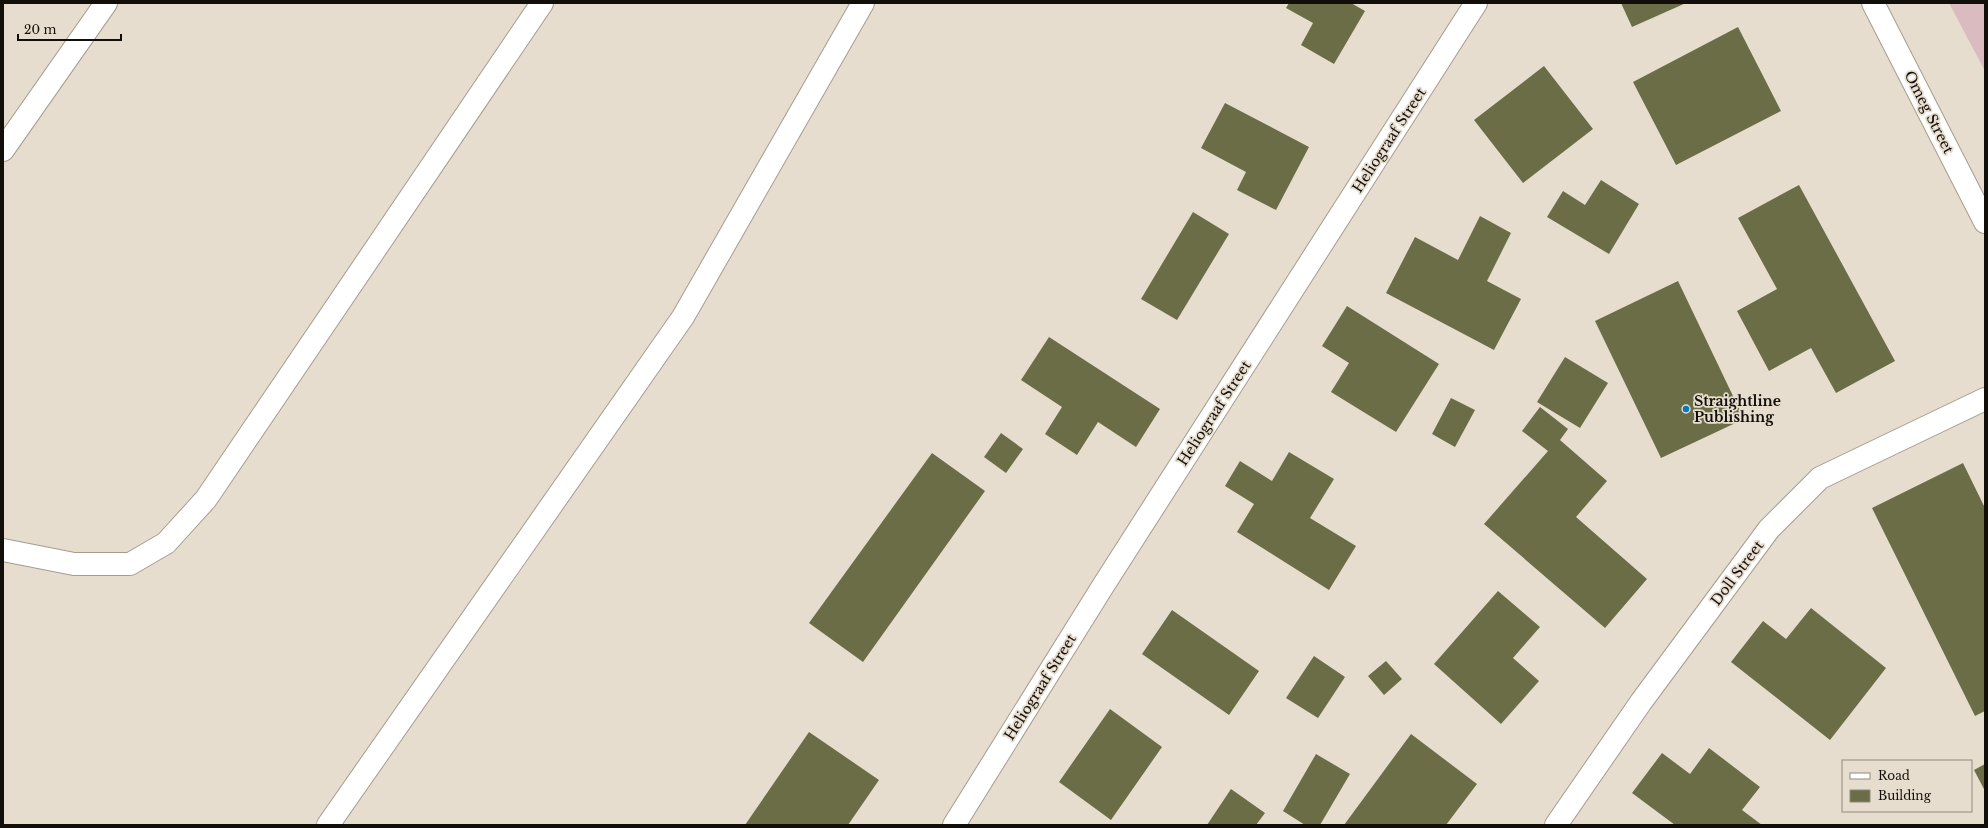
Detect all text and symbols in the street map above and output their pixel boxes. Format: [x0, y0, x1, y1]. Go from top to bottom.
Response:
scale bar [18, 16, 121, 42]
text: 20 m [24, 22, 56, 37]
street label: Omeg Street [1900, 68, 1958, 157]
street label: Heliograaf Street [1348, 84, 1430, 196]
street label: Heliograaf Street [1173, 357, 1255, 469]
place label: Straightline Publishing [1694, 392, 1781, 426]
marker: Straightline Publishing [1681, 404, 1691, 414]
street label: Doll Street [1707, 536, 1768, 609]
street label: Heliograaf Street [1000, 630, 1080, 743]
legend [1842, 760, 1972, 812]
text: Road [1878, 768, 1910, 783]
text: Building [1878, 788, 1932, 803]

